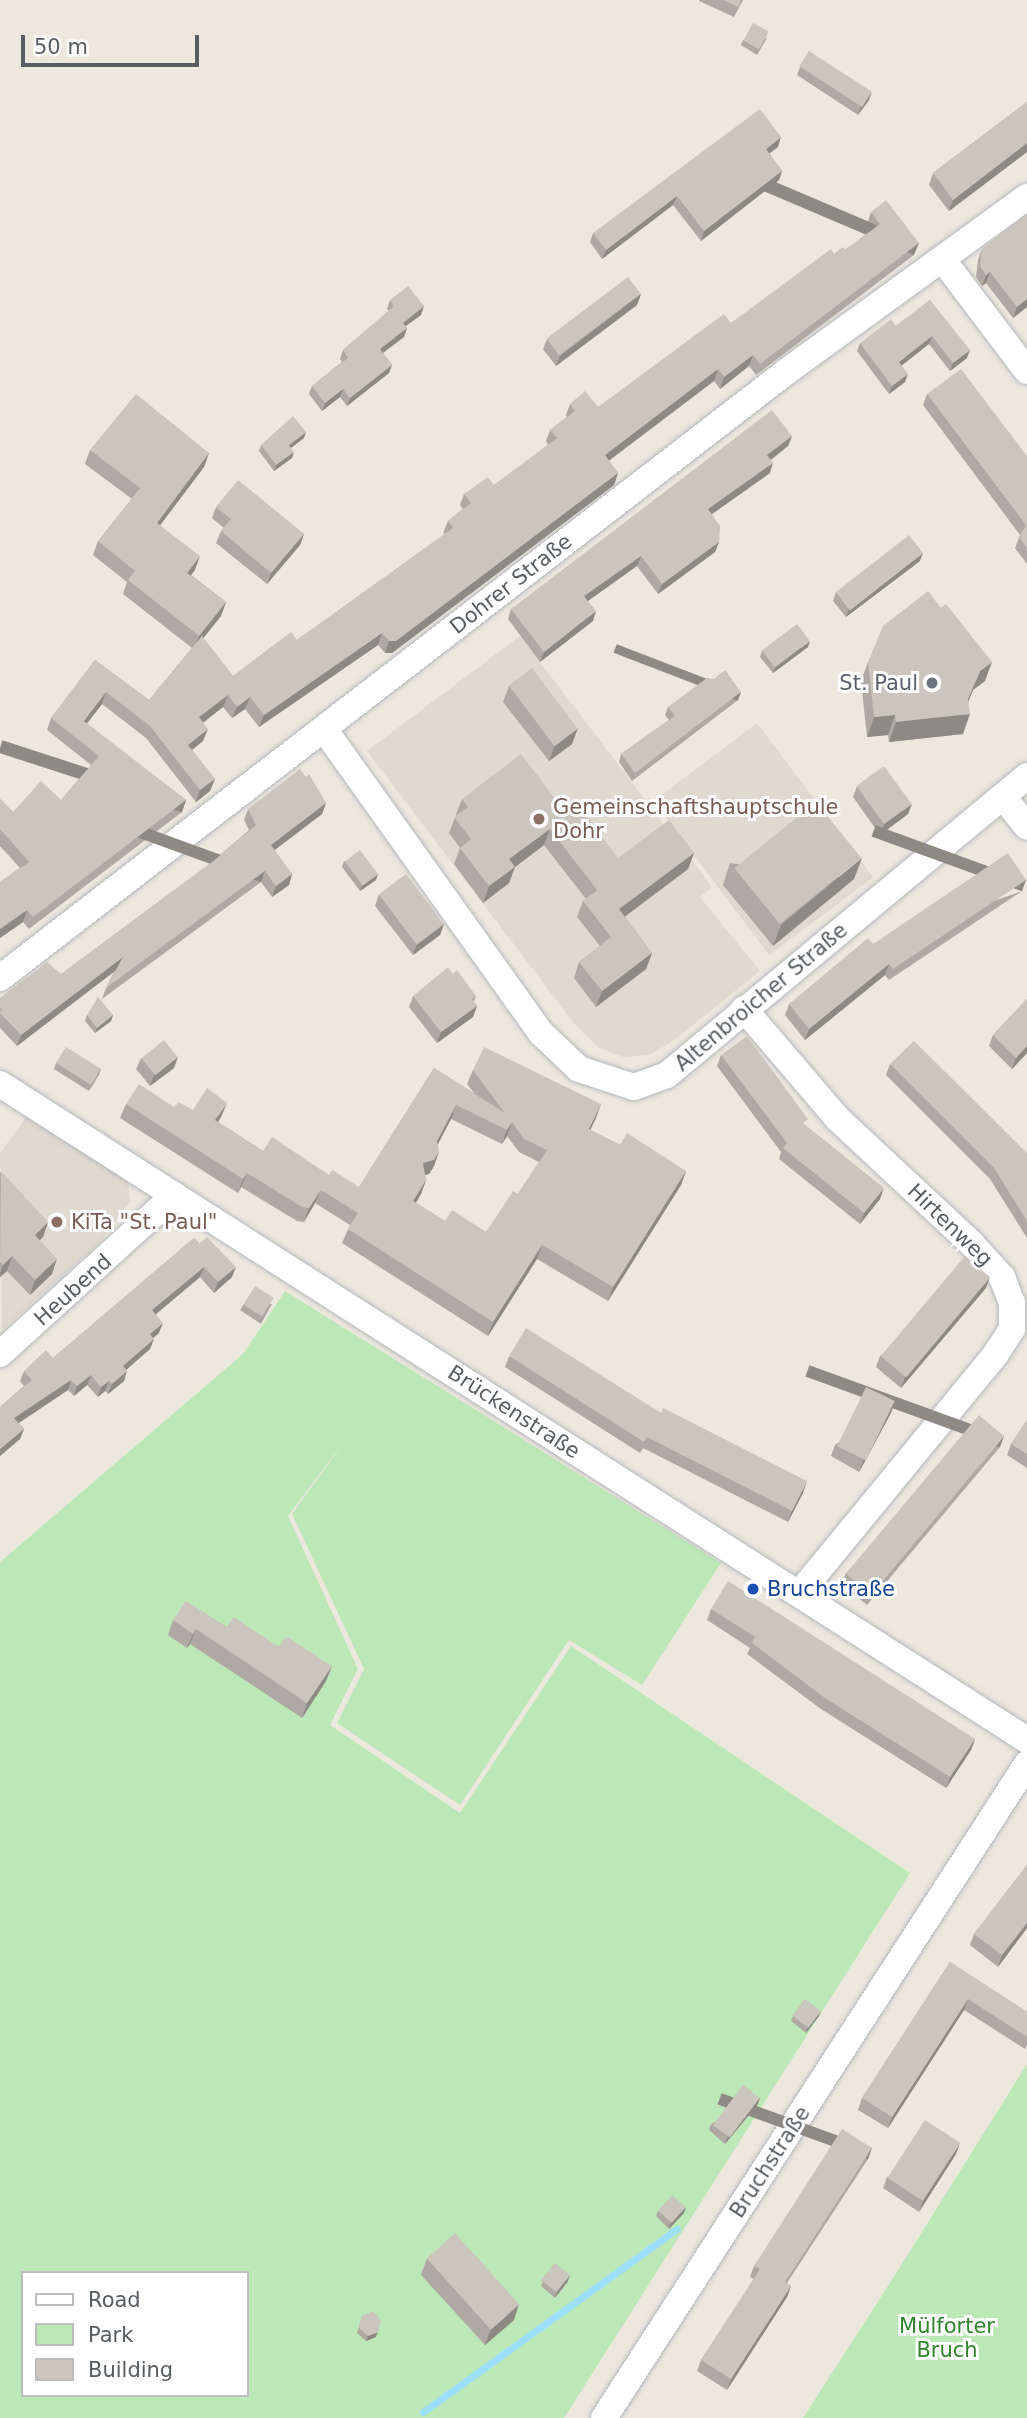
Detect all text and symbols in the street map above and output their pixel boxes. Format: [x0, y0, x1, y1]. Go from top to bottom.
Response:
scale bar [24, 21, 203, 65]
text: 50 m [34, 35, 88, 59]
street label: Dohrer Straße [445, 529, 577, 639]
place label: St. Paul [839, 670, 918, 696]
marker: St. Paul [924, 675, 940, 691]
place label: Gemeinschaftshauptschule Dohr [553, 794, 838, 844]
marker: Gemeinschaftshauptschule Dohr [531, 811, 547, 827]
street label: Altenbroicher Straße [670, 918, 852, 1076]
street label: Hirtenweg [902, 1178, 998, 1272]
place label: KiTa "St. Paul" [71, 1209, 217, 1235]
marker: KiTa "St. Paul" [49, 1214, 65, 1230]
street label: Heubend [29, 1249, 117, 1331]
street label: Brückenstraße [443, 1360, 585, 1464]
place label: Bruchstraße [767, 1576, 895, 1602]
marker: Bruchstraße [745, 1581, 761, 1597]
street label: Bruchstraße [725, 2101, 815, 2223]
legend [21, 2271, 248, 2397]
text: Road [88, 2288, 141, 2312]
park label: Mülforter Bruch [899, 2313, 995, 2363]
text: Park [88, 2323, 133, 2347]
text: Building [88, 2358, 173, 2382]

